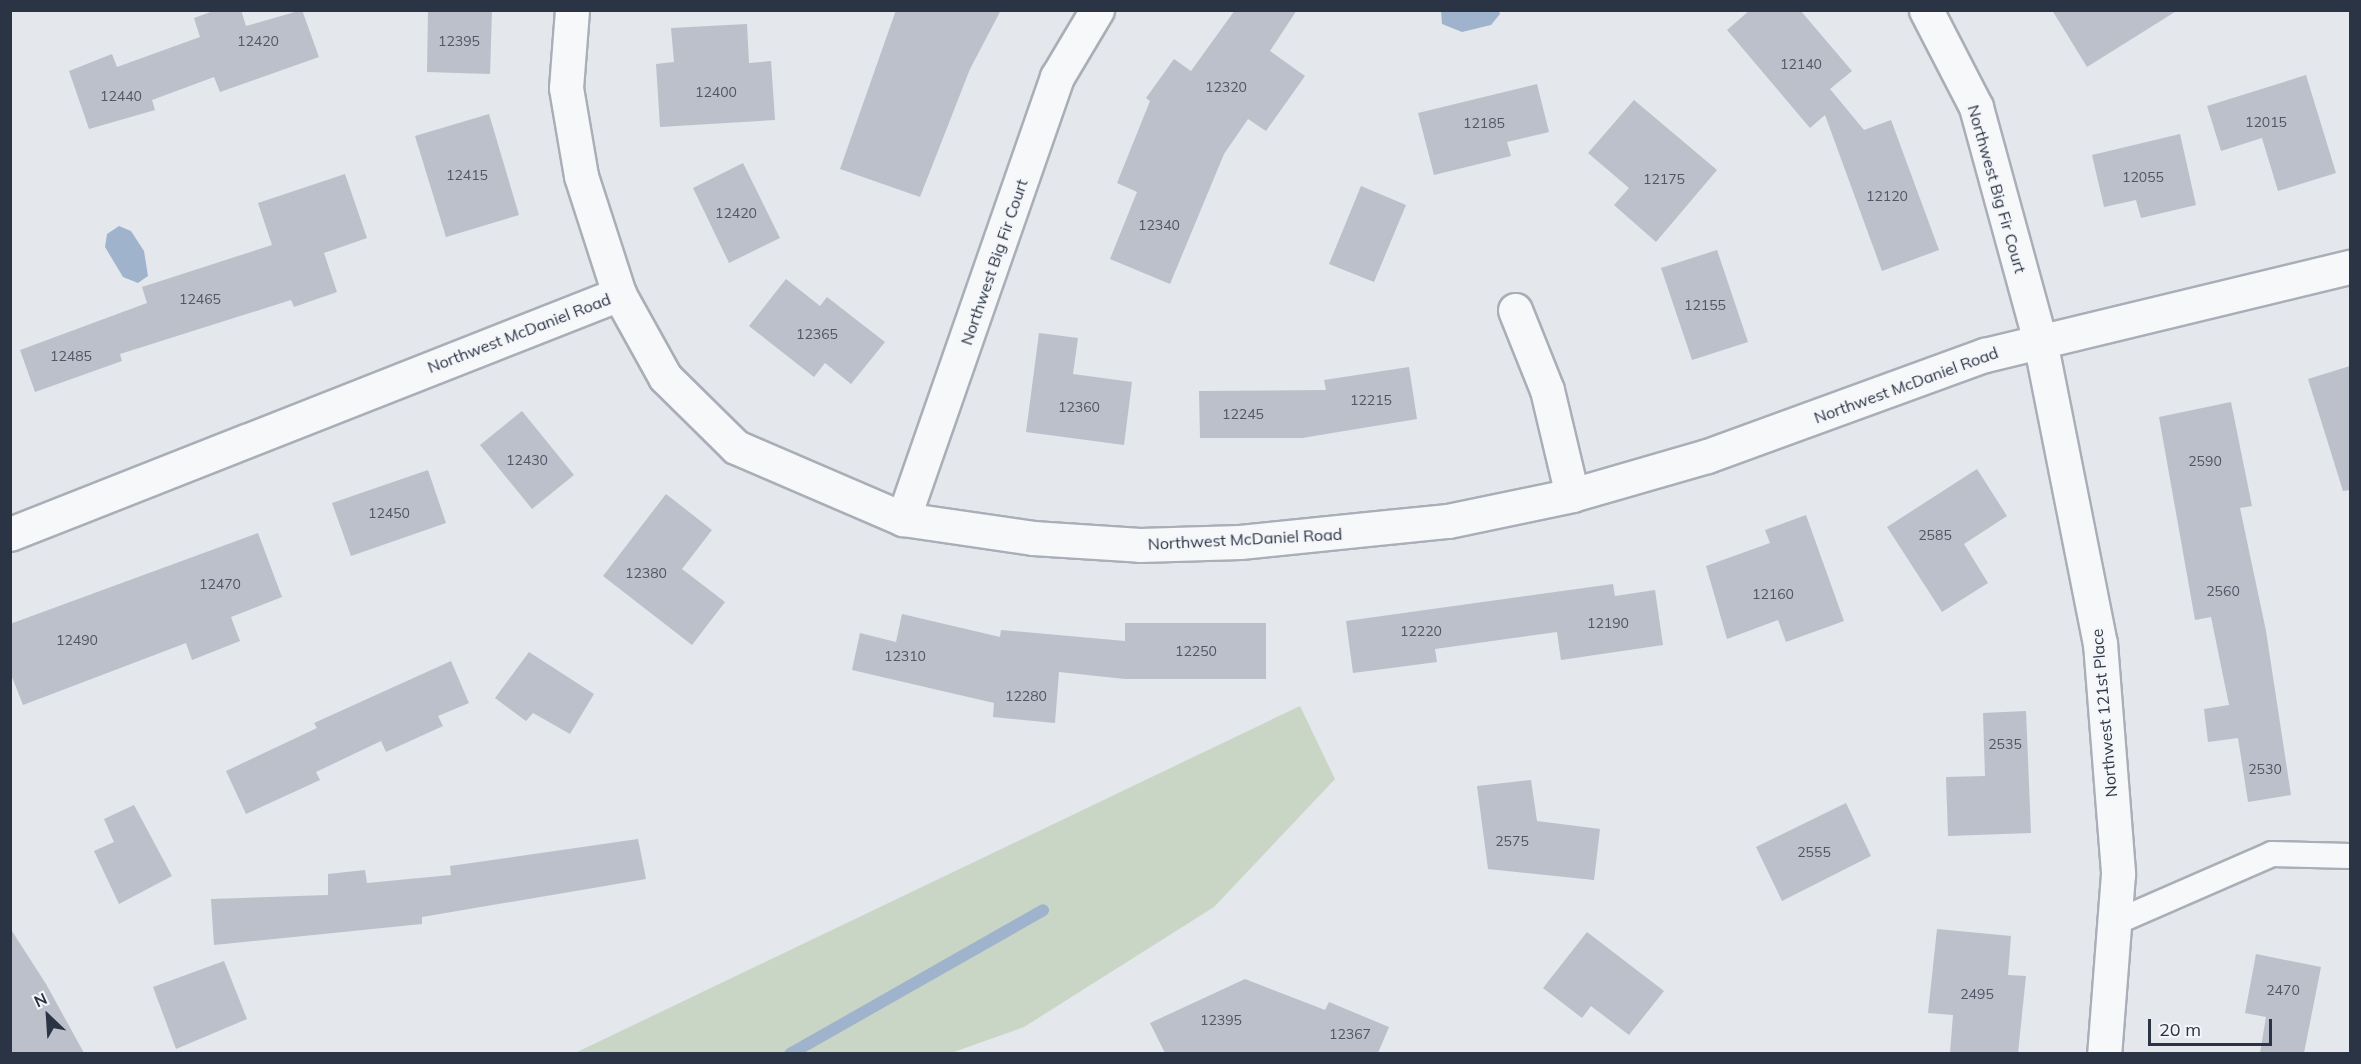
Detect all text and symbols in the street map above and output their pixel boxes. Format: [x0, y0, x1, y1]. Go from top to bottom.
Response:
house number: 12420 [237, 33, 279, 49]
house number: 12395 [438, 33, 480, 49]
house number: 12140 [1780, 56, 1822, 72]
house number: 12320 [1205, 79, 1247, 95]
house number: 12400 [695, 84, 737, 100]
house number: 12440 [100, 88, 142, 104]
street label: Northwest Big Fir Court [1964, 103, 2030, 275]
house number: 12015 [2245, 114, 2287, 130]
house number: 12185 [1463, 115, 1505, 131]
house number: 12415 [446, 167, 488, 183]
house number: 12055 [2122, 169, 2164, 185]
house number: 12175 [1643, 171, 1685, 187]
street label: Northwest Big Fir Court [957, 177, 1031, 347]
house number: 12120 [1866, 188, 1908, 204]
house number: 12420 [715, 205, 757, 221]
house number: 12340 [1138, 217, 1180, 233]
street label: Northwest McDaniel Road [425, 289, 613, 377]
house number: 12465 [179, 291, 221, 307]
house number: 12155 [1684, 297, 1726, 313]
house number: 12365 [796, 326, 838, 342]
street label: Northwest McDaniel Road [1811, 343, 2001, 427]
house number: 12485 [50, 348, 92, 364]
house number: 12215 [1350, 392, 1392, 408]
house number: 12360 [1058, 399, 1100, 415]
house number: 12245 [1222, 406, 1264, 422]
house number: 12430 [506, 452, 548, 468]
house number: 2590 [2188, 453, 2222, 469]
house number: 12450 [368, 505, 410, 521]
street label: Northwest McDaniel Road [1147, 524, 1343, 554]
house number: 2585 [1918, 527, 1952, 543]
house number: 12380 [625, 565, 667, 581]
house number: 12470 [199, 576, 241, 592]
house number: 2560 [2206, 583, 2240, 599]
house number: 12160 [1752, 586, 1794, 602]
house number: 12190 [1587, 615, 1629, 631]
house number: 12220 [1400, 623, 1442, 639]
street label: Northwest 121st Place [2087, 628, 2121, 798]
house number: 12490 [56, 632, 98, 648]
house number: 12250 [1175, 643, 1217, 659]
house number: 12310 [884, 648, 926, 664]
house number: 12280 [1005, 688, 1047, 704]
house number: 2535 [1988, 736, 2022, 752]
house number: 2530 [2248, 761, 2282, 777]
house number: 2575 [1495, 833, 1529, 849]
house number: 2555 [1797, 844, 1831, 860]
house number: 2470 [2266, 982, 2300, 998]
north arrow [18, 986, 78, 1046]
house number: 2495 [1960, 986, 1994, 1002]
text: N [31, 988, 50, 1011]
scale bar [2151, 1007, 2276, 1045]
house number: 12395 [1200, 1012, 1242, 1028]
text: 20 m [2159, 1018, 2201, 1041]
house number: 12367 [1329, 1026, 1371, 1042]

